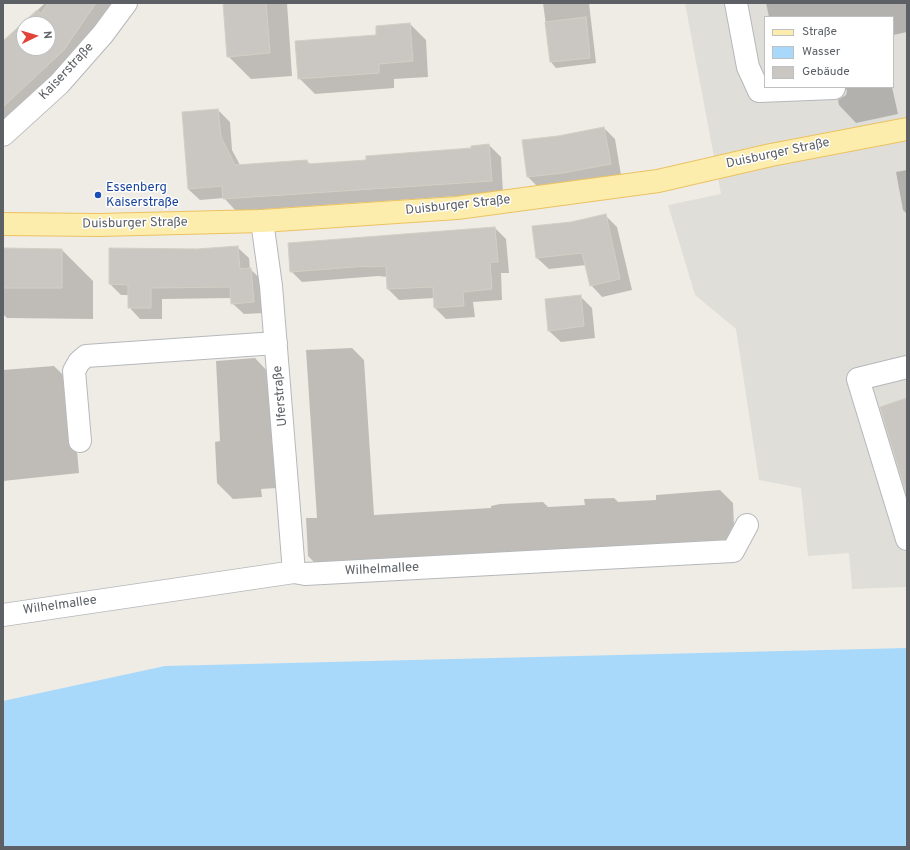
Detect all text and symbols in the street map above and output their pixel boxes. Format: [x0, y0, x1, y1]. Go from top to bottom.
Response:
north arrow [16, 16, 56, 56]
legend [764, 16, 894, 88]
text: Straße [802, 24, 837, 40]
text: N [40, 30, 54, 40]
street label: Kaiserstraße [37, 40, 97, 104]
text: Wasser [802, 44, 840, 60]
text: Gebäude [802, 64, 850, 80]
street label: Duisburger Straße [725, 135, 831, 173]
place label: Essenberg Kaiserstraße [106, 180, 179, 211]
marker: Essenberg Kaiserstraße [93, 190, 103, 200]
street label: Duisburger Straße [405, 193, 511, 219]
street label: Duisburger Straße [82, 215, 188, 233]
street label: Uferstraße [271, 365, 291, 427]
street label: Wilhelmallee [344, 560, 420, 580]
street label: Wilhelmallee [22, 593, 98, 619]

